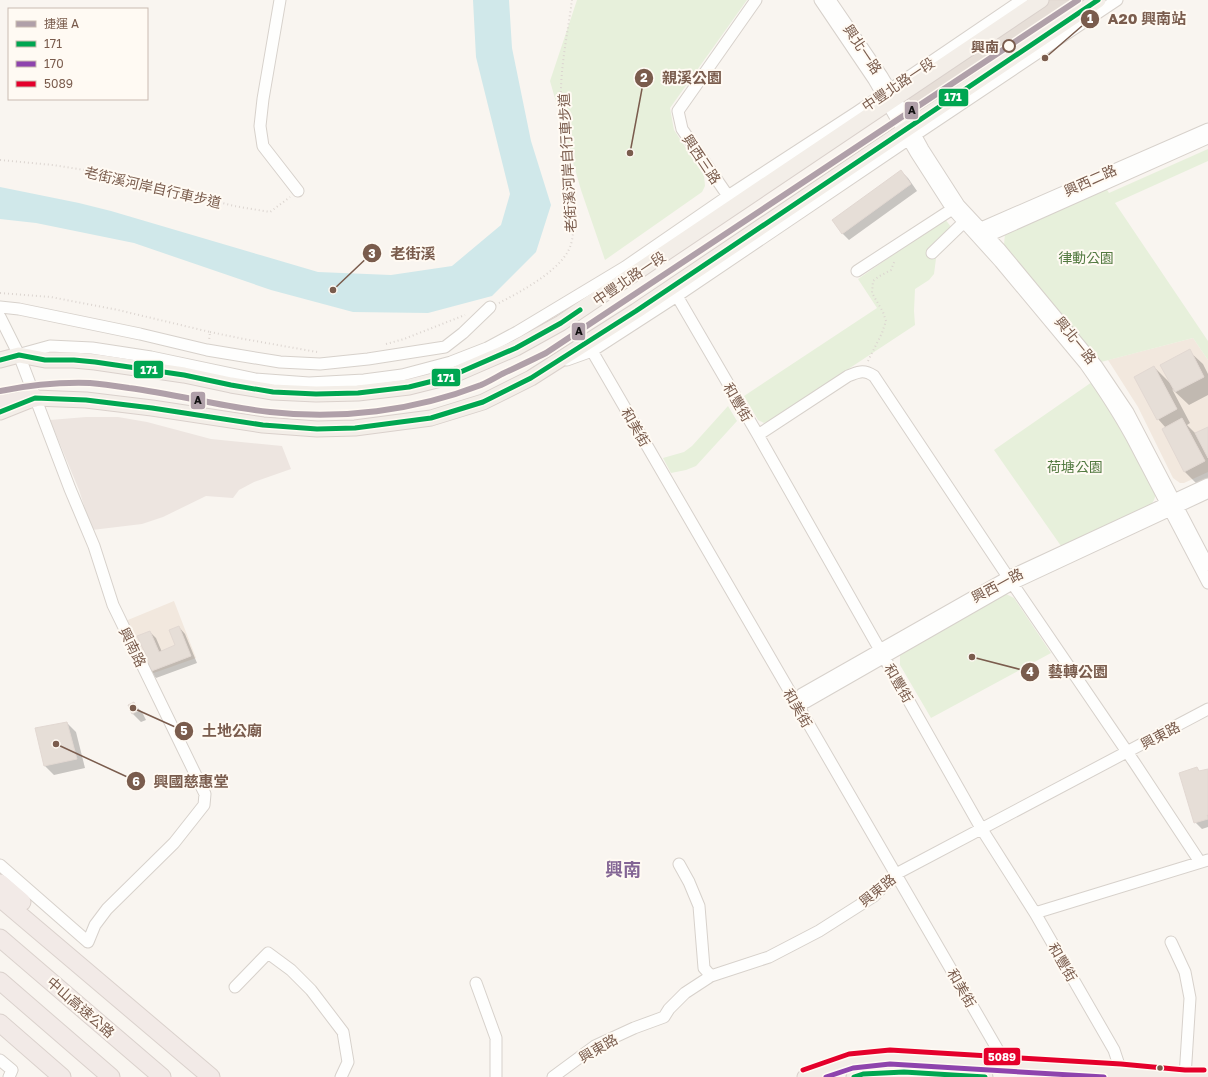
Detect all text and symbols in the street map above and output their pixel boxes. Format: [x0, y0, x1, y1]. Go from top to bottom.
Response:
callout: A20 興南站 [1080, 6, 1194, 33]
legend [8, 8, 148, 100]
text: A20 興南站 [1108, 9, 1186, 27]
text: 1 [1087, 11, 1093, 26]
text: 捷運 A [44, 16, 79, 31]
street label: 興北一路 [840, 21, 886, 77]
text: 171 [44, 36, 62, 51]
place label: 興南 [971, 38, 999, 55]
marker: 興南 [1002, 39, 1016, 53]
street label: 中豐北路一段 [858, 53, 938, 115]
text: 170 [44, 56, 64, 71]
callout: 親溪公園 [634, 65, 730, 92]
text: 親溪公園 [662, 68, 722, 86]
text: 2 [640, 70, 648, 85]
text: 5089 [44, 76, 73, 91]
line badge: 171 [938, 88, 969, 107]
text: 171 [944, 90, 962, 103]
street label: 老街溪河岸自行車步道 [555, 93, 579, 233]
line badge: A [904, 101, 919, 120]
text: A [908, 103, 916, 116]
street label: 興西三路 [679, 131, 725, 187]
street label: 興西二路 [1061, 161, 1119, 199]
street label: 老街溪河岸自行車步道 [83, 163, 223, 211]
callout: 老街溪 [362, 240, 443, 267]
text: 老街溪 [390, 244, 436, 262]
text: 3 [368, 246, 376, 261]
street label: 中豐北路一段 [589, 247, 669, 309]
park label: 律動公園 [1058, 249, 1114, 266]
street label: 興北一路 [1052, 313, 1100, 367]
line badge: A [571, 322, 586, 341]
text: A [575, 324, 583, 337]
line badge: 171 [133, 360, 164, 379]
text: 171 [140, 363, 158, 376]
line badge: 171 [431, 368, 461, 387]
text: 171 [437, 371, 455, 384]
street label: 和豐街 [720, 380, 756, 424]
line badge: A [190, 391, 206, 410]
text: A [194, 393, 202, 406]
street label: 和美街 [618, 405, 654, 449]
park label: 荷塘公園 [1047, 458, 1103, 475]
street label: 興西一路 [968, 564, 1026, 606]
street label: 興南路 [116, 624, 150, 670]
callout: 藝轉公園 [1020, 659, 1116, 686]
street label: 和豐街 [881, 661, 917, 705]
text: 藝轉公園 [1048, 662, 1108, 680]
text: 4 [1026, 664, 1034, 679]
street label: 和美街 [780, 686, 816, 730]
callout: 土地公廟 [174, 717, 270, 744]
street label: 興東路 [1137, 718, 1183, 752]
text: 土地公廟 [202, 721, 262, 739]
text: 5 [180, 723, 188, 738]
callout: 興國慈惠堂 [126, 768, 237, 795]
text: 興國慈惠堂 [153, 772, 229, 790]
text: 6 [132, 774, 140, 789]
district label: 興南 [605, 858, 641, 880]
street label: 興東路 [855, 870, 899, 910]
street label: 和豐街 [1045, 940, 1081, 984]
street label: 和美街 [944, 966, 980, 1010]
street label: 中山高速公路 [44, 973, 118, 1041]
street label: 興東路 [576, 1030, 620, 1066]
line badge: 5089 [983, 1047, 1021, 1066]
text: 5089 [988, 1050, 1016, 1063]
unlabelled marker [1155, 1063, 1165, 1073]

